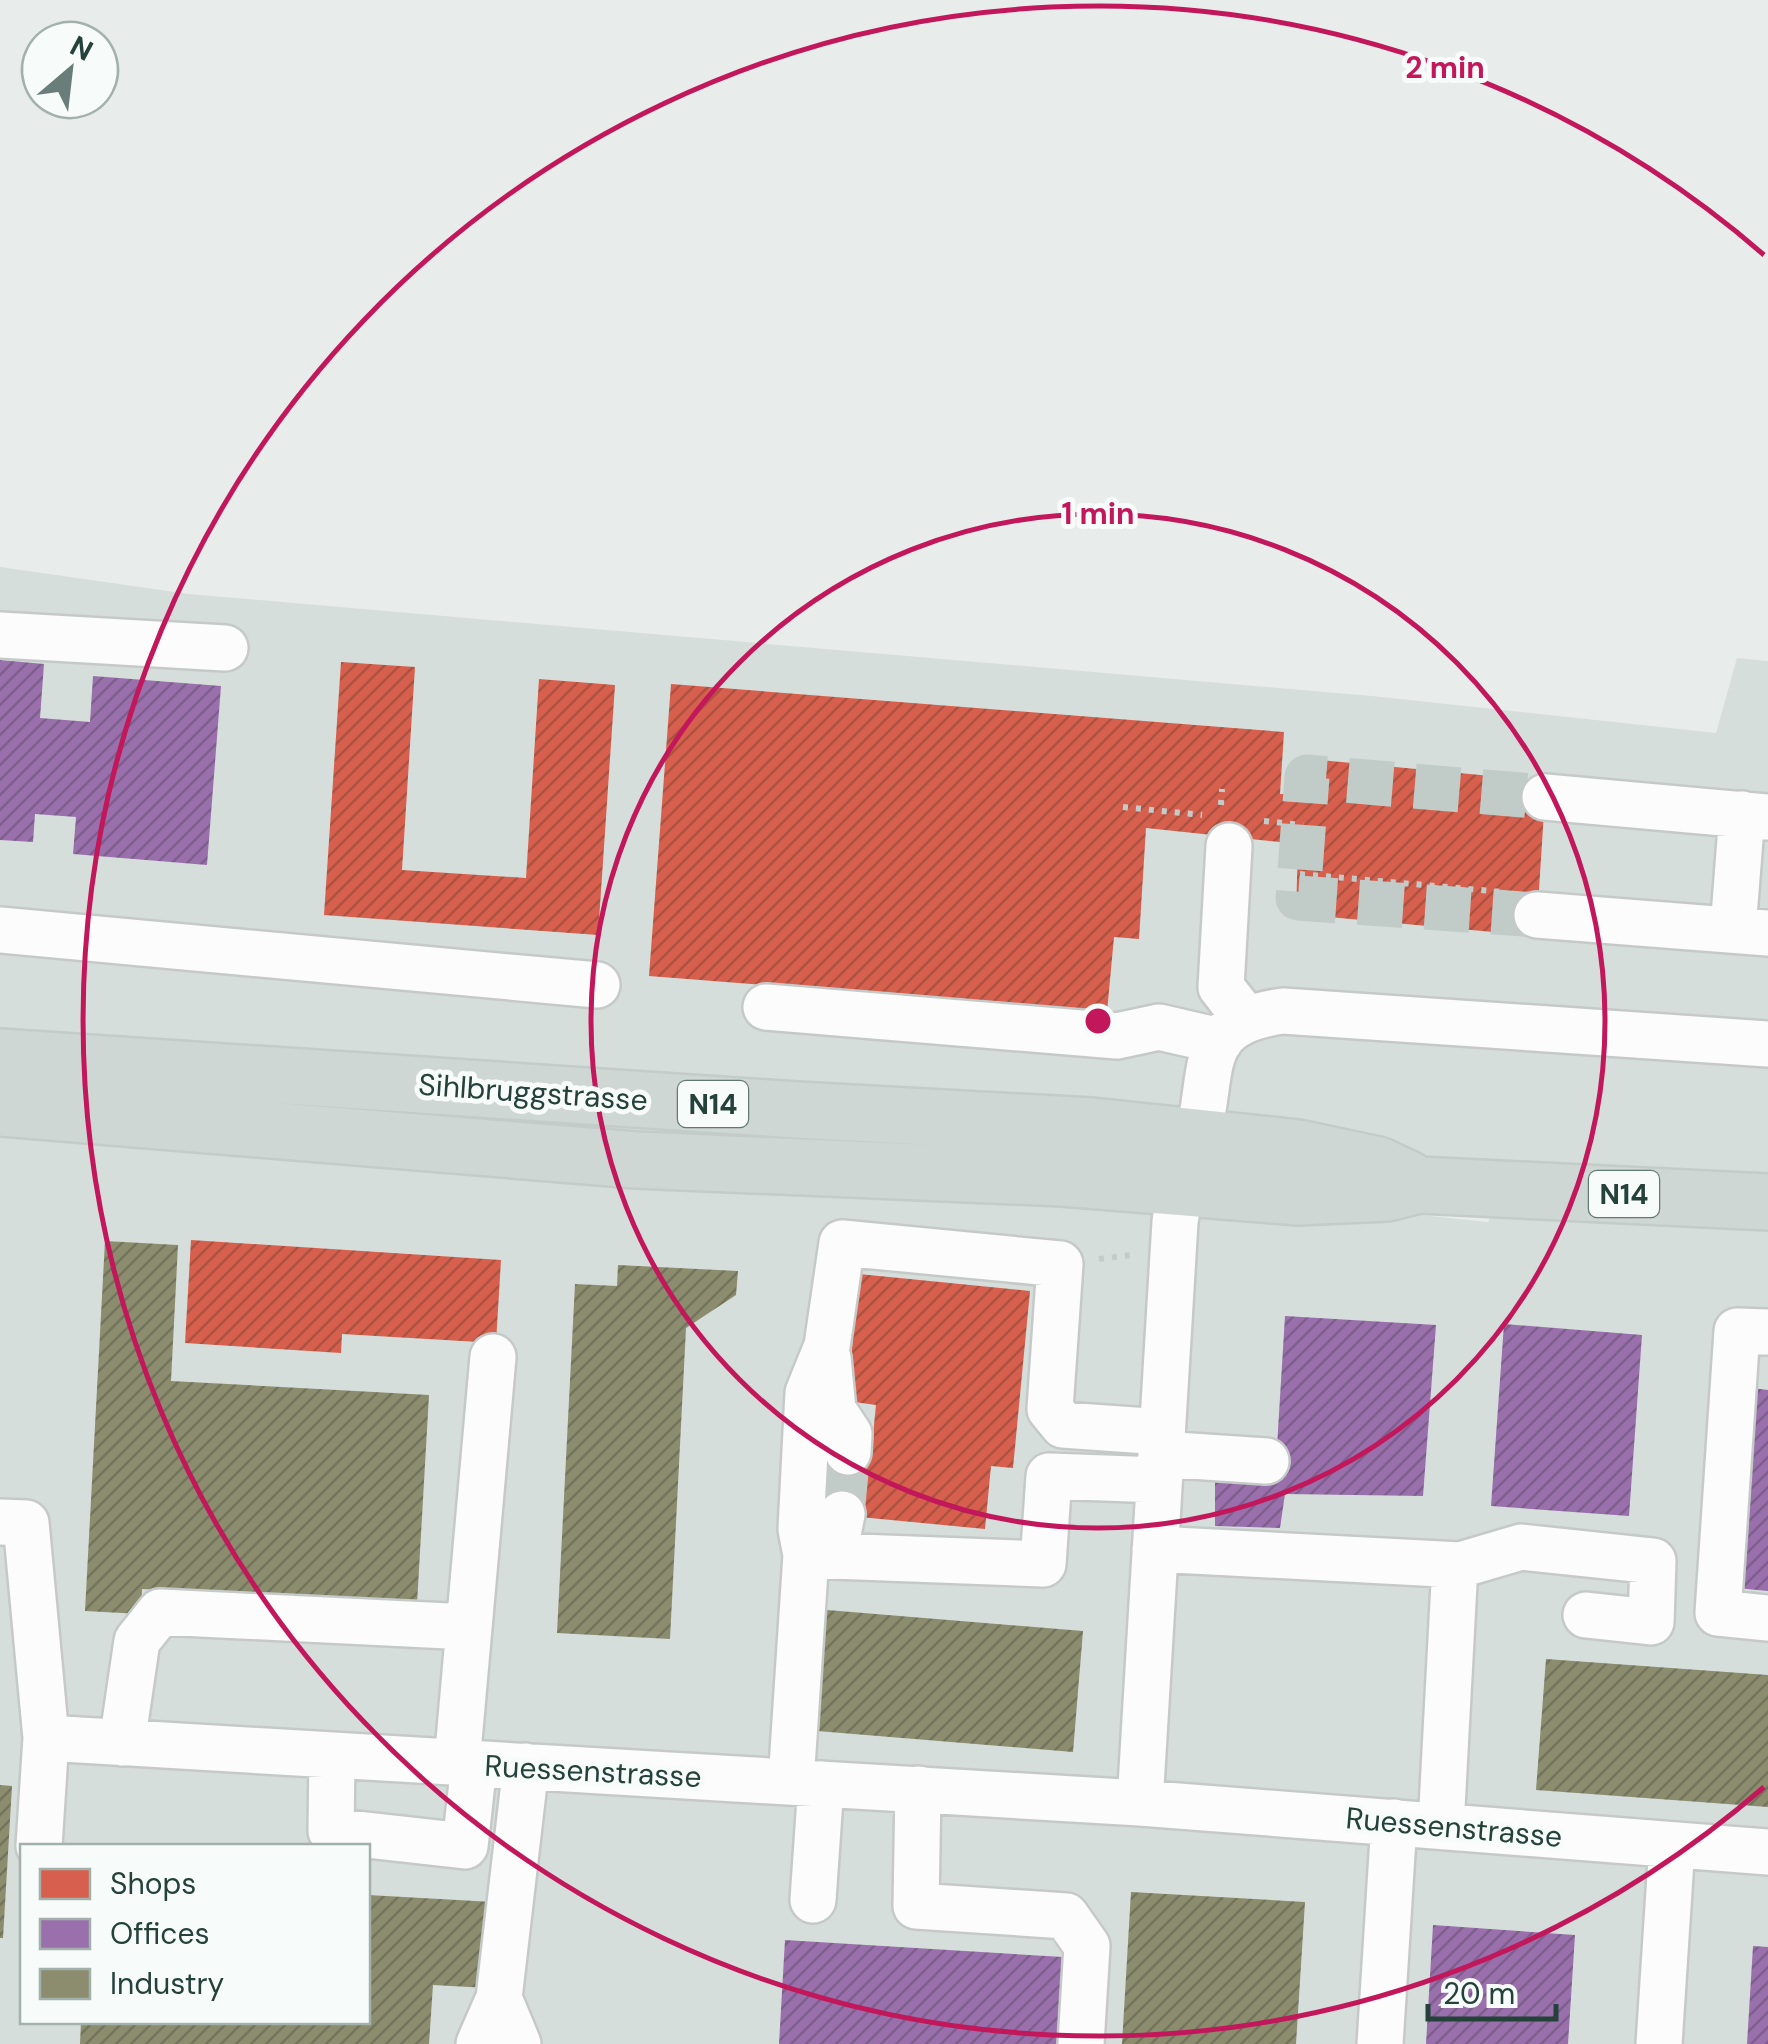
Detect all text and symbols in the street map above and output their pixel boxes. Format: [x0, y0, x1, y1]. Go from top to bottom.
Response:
north arrow [20, 20, 120, 120]
text: N [64, 27, 99, 69]
text: 2 min [1405, 48, 1485, 87]
text: 1 min [1062, 494, 1134, 533]
centre of rings [1080, 1003, 1116, 1039]
street label: Sihlbruggstrasse [417, 1065, 649, 1119]
road number: N14 [678, 1081, 748, 1127]
road number: N14 [1589, 1171, 1659, 1217]
street label: Ruessenstrasse [484, 1746, 702, 1796]
street label: Ruessenstrasse [1344, 1798, 1564, 1856]
legend [20, 1844, 370, 2024]
text: Shops [110, 1864, 196, 1903]
text: Offices [110, 1914, 210, 1953]
scale bar [1428, 1959, 1556, 2021]
text: Industry [110, 1964, 224, 2003]
text: 20 m [1443, 1974, 1515, 2013]

